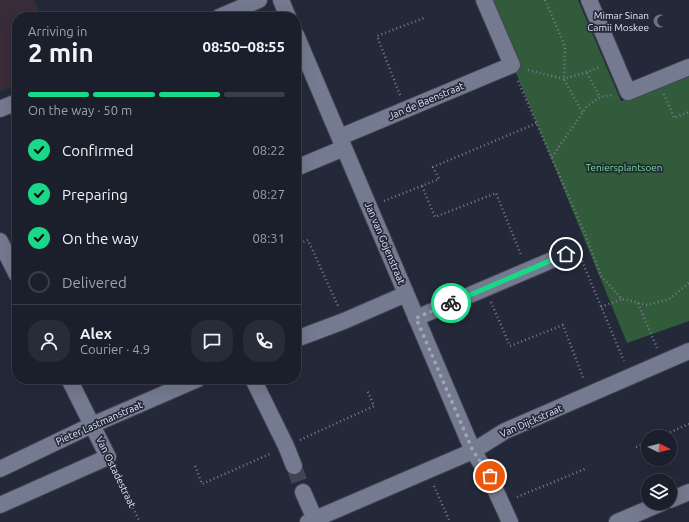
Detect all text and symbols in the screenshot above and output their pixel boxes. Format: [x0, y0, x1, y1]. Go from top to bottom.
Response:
place label: Mimar Sinan Camii Moskee [587, 10, 649, 33]
mosque icon: Mimar Sinan Camii Moskee [652, 13, 668, 29]
text: Arriving in [28, 24, 87, 38]
text: 2 min [28, 38, 94, 67]
text: 08:50–08:55 [202, 38, 285, 55]
street label: Jan de Baenstraat [387, 80, 465, 122]
text: On the way · 50 m [28, 103, 132, 117]
icon: check [28, 139, 50, 161]
text: Confirmed [62, 142, 134, 159]
text: 08:22 [252, 143, 285, 157]
park label: Teniersplantsoen [585, 162, 663, 173]
icon: check [28, 183, 50, 205]
text: Preparing [62, 186, 128, 203]
text: 08:27 [252, 187, 285, 201]
street label: Jan van Gojenstraat [363, 200, 407, 286]
icon: check [28, 227, 50, 249]
text: On the way [62, 230, 138, 247]
text: 08:31 [252, 231, 285, 245]
pin [549, 237, 583, 271]
icon: home [555, 243, 577, 265]
text: Delivered [62, 274, 127, 291]
courier [431, 283, 471, 323]
icon: bike [440, 292, 462, 314]
button: person [28, 320, 70, 362]
button: chat [191, 320, 233, 362]
button: phone [243, 320, 285, 362]
text: Alex [80, 325, 112, 342]
text: Courier · 4.9 [80, 342, 150, 356]
street label: Pieter Lastmanstraat [54, 399, 144, 447]
street label: Van Dijckstraat [498, 402, 564, 440]
north arrow [641, 430, 677, 466]
map controls [641, 430, 677, 510]
street label: Van Ostadestraat [94, 434, 138, 510]
pin [473, 459, 507, 493]
icon: bag [479, 465, 501, 487]
button: layers [641, 474, 677, 510]

